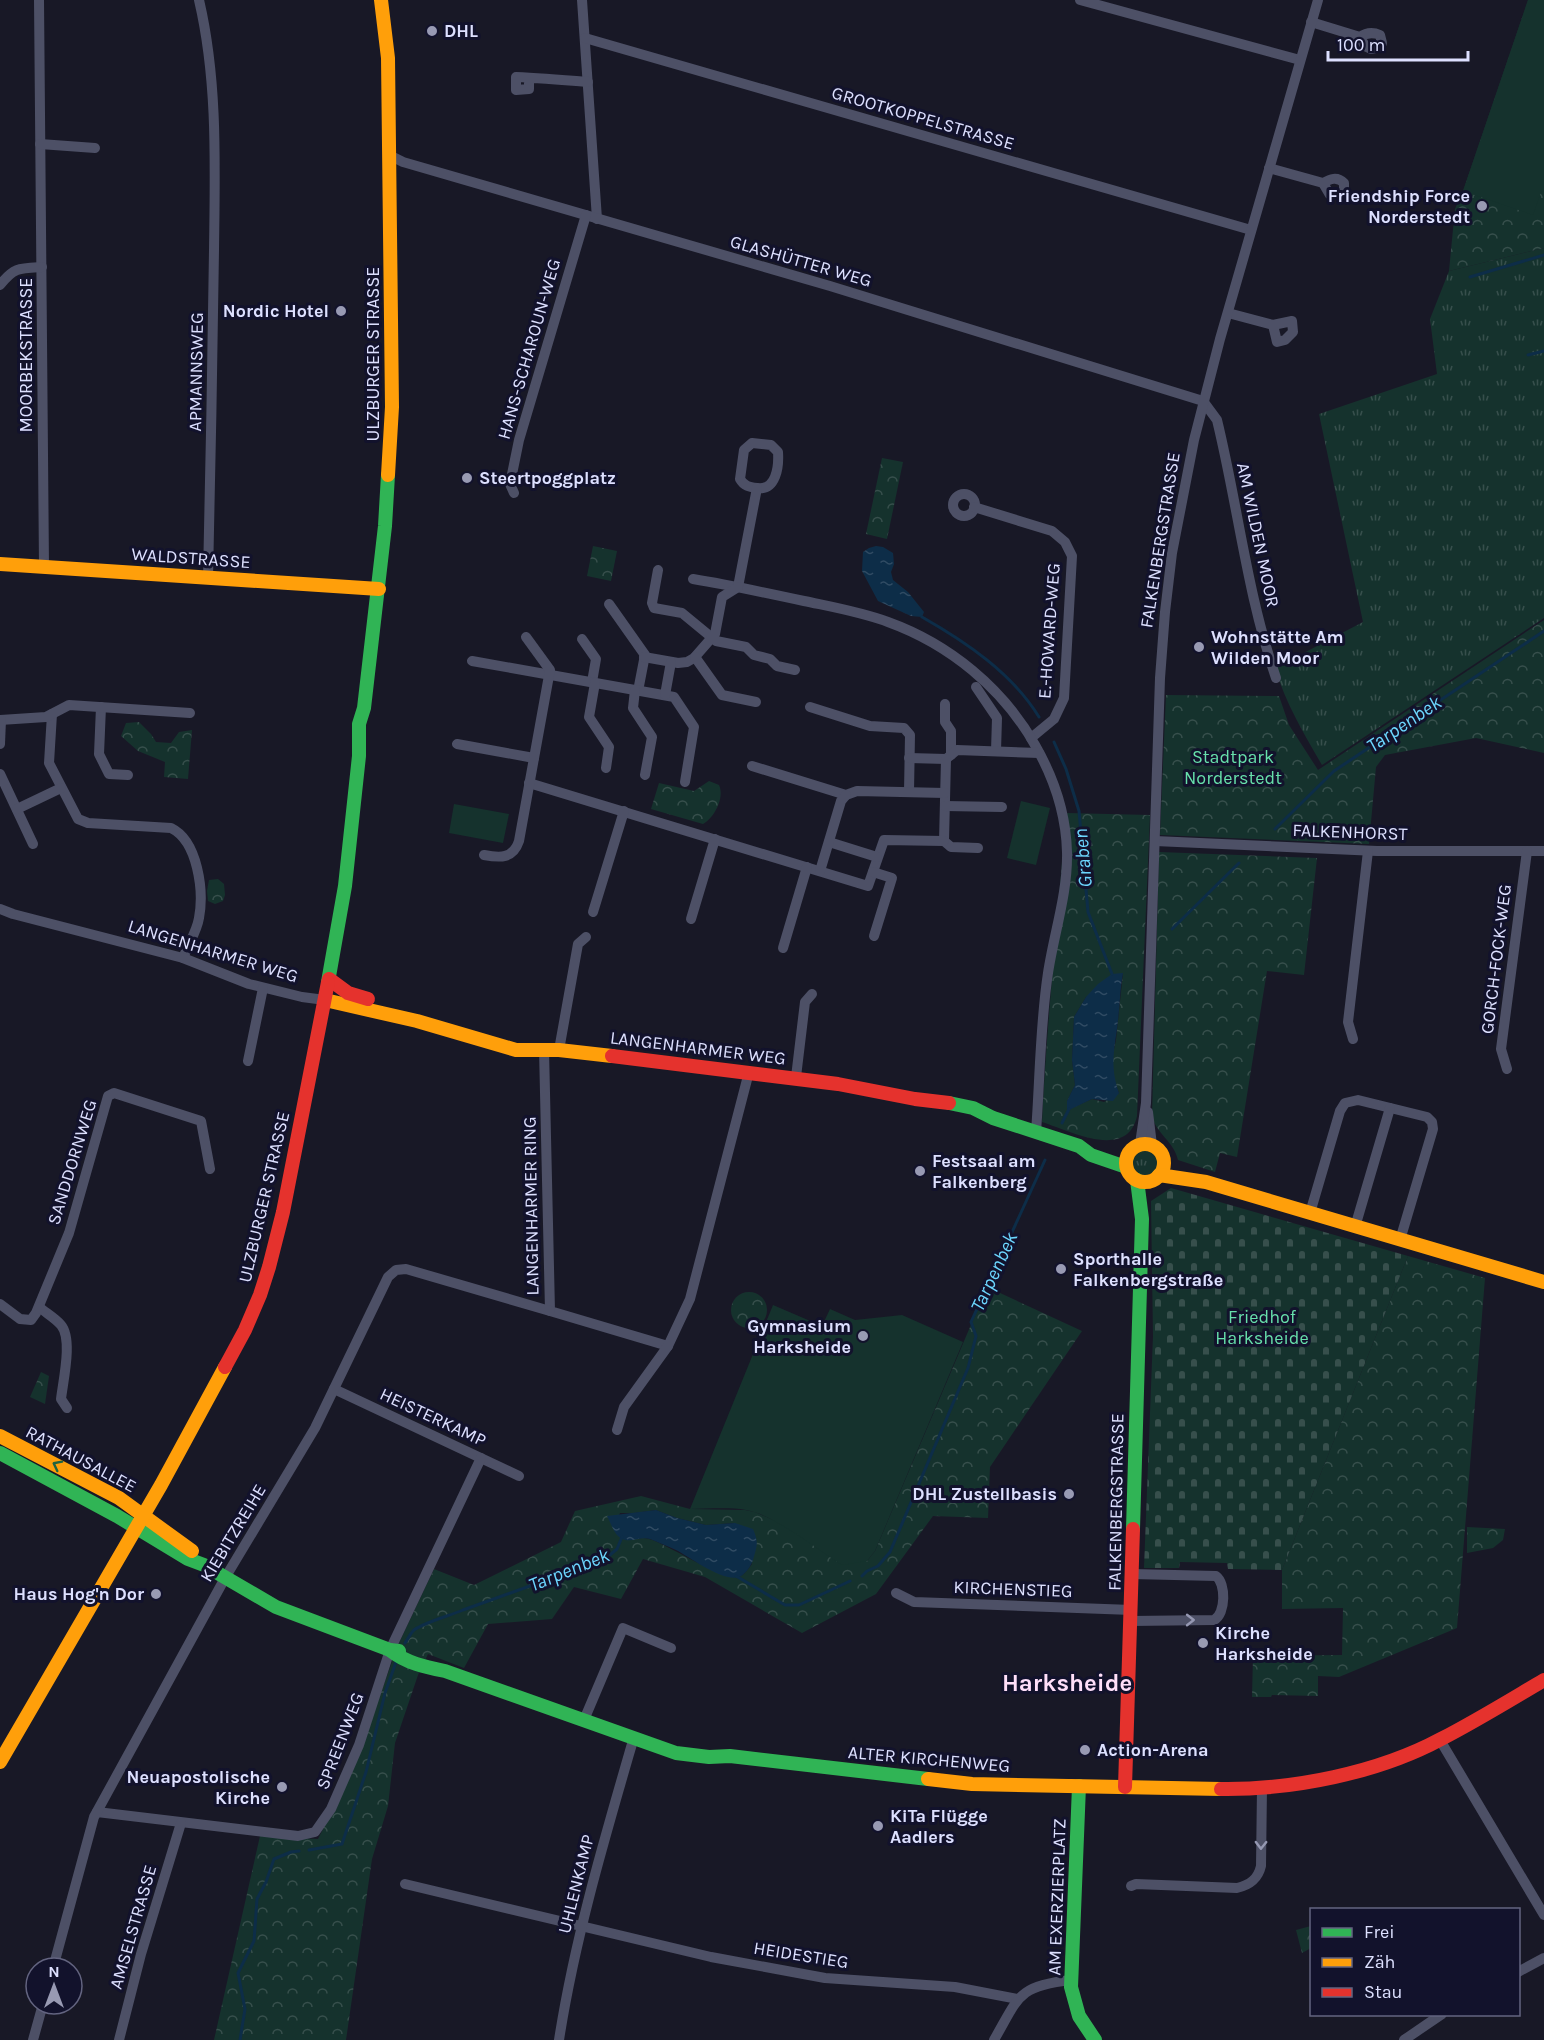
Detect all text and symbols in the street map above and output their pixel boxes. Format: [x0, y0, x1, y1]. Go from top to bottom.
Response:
place label: DHL [444, 20, 478, 42]
marker: DHL [425, 24, 439, 38]
scale bar [1328, 24, 1468, 62]
text: 100 m [1337, 34, 1385, 56]
street label: GROOTKOPPELSTRASSE [829, 81, 1017, 155]
place label: Friendship Force Norderstedt [1328, 185, 1470, 228]
marker: Friendship Force Norderstedt [1475, 199, 1489, 213]
street label: GLASHÜTTER WEG [728, 230, 874, 292]
street label: HANS-SCHAROUN-WEG [493, 256, 565, 442]
street label: ULZBURGER STRASSE [362, 267, 384, 441]
street label: MOORBEKSTRASSE [15, 278, 37, 432]
place label: Nordic Hotel [223, 300, 329, 322]
marker: Nordic Hotel [334, 304, 348, 318]
street label: APMANNSWEG [184, 312, 208, 432]
street label: FALKENBERGSTRASSE [1135, 451, 1185, 629]
street label: AM WILDEN MOOR [1232, 461, 1284, 609]
place label: Steertpoggplatz [479, 467, 616, 489]
marker: Steertpoggplatz [460, 471, 474, 485]
street label: WALDSTRASSE [131, 543, 251, 573]
street label: E.-HOWARD-WEG [1033, 562, 1065, 700]
place label: Wohnstätte Am Wilden Moor [1211, 626, 1344, 669]
marker: Wohnstätte Am Wilden Moor [1192, 640, 1206, 654]
water label: Tarpenbek [1362, 690, 1446, 757]
park label: Stadtpark Norderstedt [1184, 746, 1282, 789]
street label: FALKENHORST [1292, 819, 1408, 845]
water label: Graben [1069, 828, 1097, 888]
street label: GORCH-FOCK-WEG [1476, 883, 1516, 1035]
street label: LANGENHARMER WEG [125, 915, 301, 987]
street label: LANGENHARMER WEG [609, 1026, 787, 1070]
street label: SANDDORNWEG [42, 1097, 102, 1227]
street label: ULZBURGER STRASSE [234, 1109, 294, 1285]
street label: LANGENHARMER RING [518, 1116, 544, 1296]
place label: Festsaal am Falkenberg [932, 1150, 1036, 1193]
marker: Festsaal am Falkenberg [913, 1164, 927, 1178]
water label: Tarpenbek [966, 1228, 1023, 1315]
place label: Sporthalle Falkenbergstraße [1073, 1248, 1223, 1291]
marker: Sporthalle Falkenbergstraße [1054, 1262, 1068, 1276]
park label: Friedhof Harksheide [1215, 1306, 1309, 1349]
place label: Gymnasium Harksheide [747, 1315, 851, 1358]
marker: Gymnasium Harksheide [856, 1329, 870, 1343]
street label: HEISTERKAMP [376, 1383, 490, 1451]
street label: FALKENBERGSTRASSE [1103, 1413, 1129, 1591]
street label: RATHAUSALLEE [22, 1421, 140, 1497]
one-way arrow [53, 1461, 63, 1472]
street label: KIEBITZREIHE [195, 1480, 271, 1586]
place label: DHL Zustellbasis [912, 1483, 1057, 1505]
marker: DHL Zustellbasis [1062, 1487, 1076, 1501]
water label: Tarpenbek [525, 1543, 614, 1597]
street label: KIRCHENSTIEG [953, 1576, 1073, 1602]
place label: Haus Hog'n Dor [13, 1583, 144, 1605]
marker: Haus Hog'n Dor [149, 1587, 163, 1601]
one-way arrow [1185, 1614, 1194, 1626]
place label: Kirche Harksheide [1215, 1622, 1313, 1665]
marker: Kirche Harksheide [1196, 1636, 1210, 1650]
district label: Harksheide [1002, 1669, 1132, 1697]
street label: SPREENWEG [311, 1689, 369, 1793]
place label: Action-Arena [1097, 1739, 1209, 1761]
street label: ALTER KIRCHENWEG [847, 1741, 1011, 1777]
marker: Action-Arena [1078, 1743, 1092, 1757]
place label: Neuapostolische Kirche [127, 1766, 270, 1809]
marker: Neuapostolische Kirche [275, 1780, 289, 1794]
place label: KiTa Flügge Aadlers [890, 1805, 988, 1848]
street label: AM EXERZIERPLATZ [1043, 1818, 1071, 1976]
marker: KiTa Flügge Aadlers [871, 1819, 885, 1833]
street label: UHLENKAMP [553, 1832, 599, 1936]
one-way arrow [1255, 1841, 1267, 1850]
street label: AMSELSTRASSE [105, 1862, 161, 1992]
legend [1310, 1908, 1520, 2016]
text: Frei [1364, 1921, 1395, 1943]
street label: HEIDESTIEG [752, 1937, 850, 1973]
text: Zäh [1364, 1951, 1395, 1973]
north arrow [24, 1956, 84, 2016]
text: N [48, 1962, 60, 1981]
text: Stau [1364, 1981, 1402, 2003]

